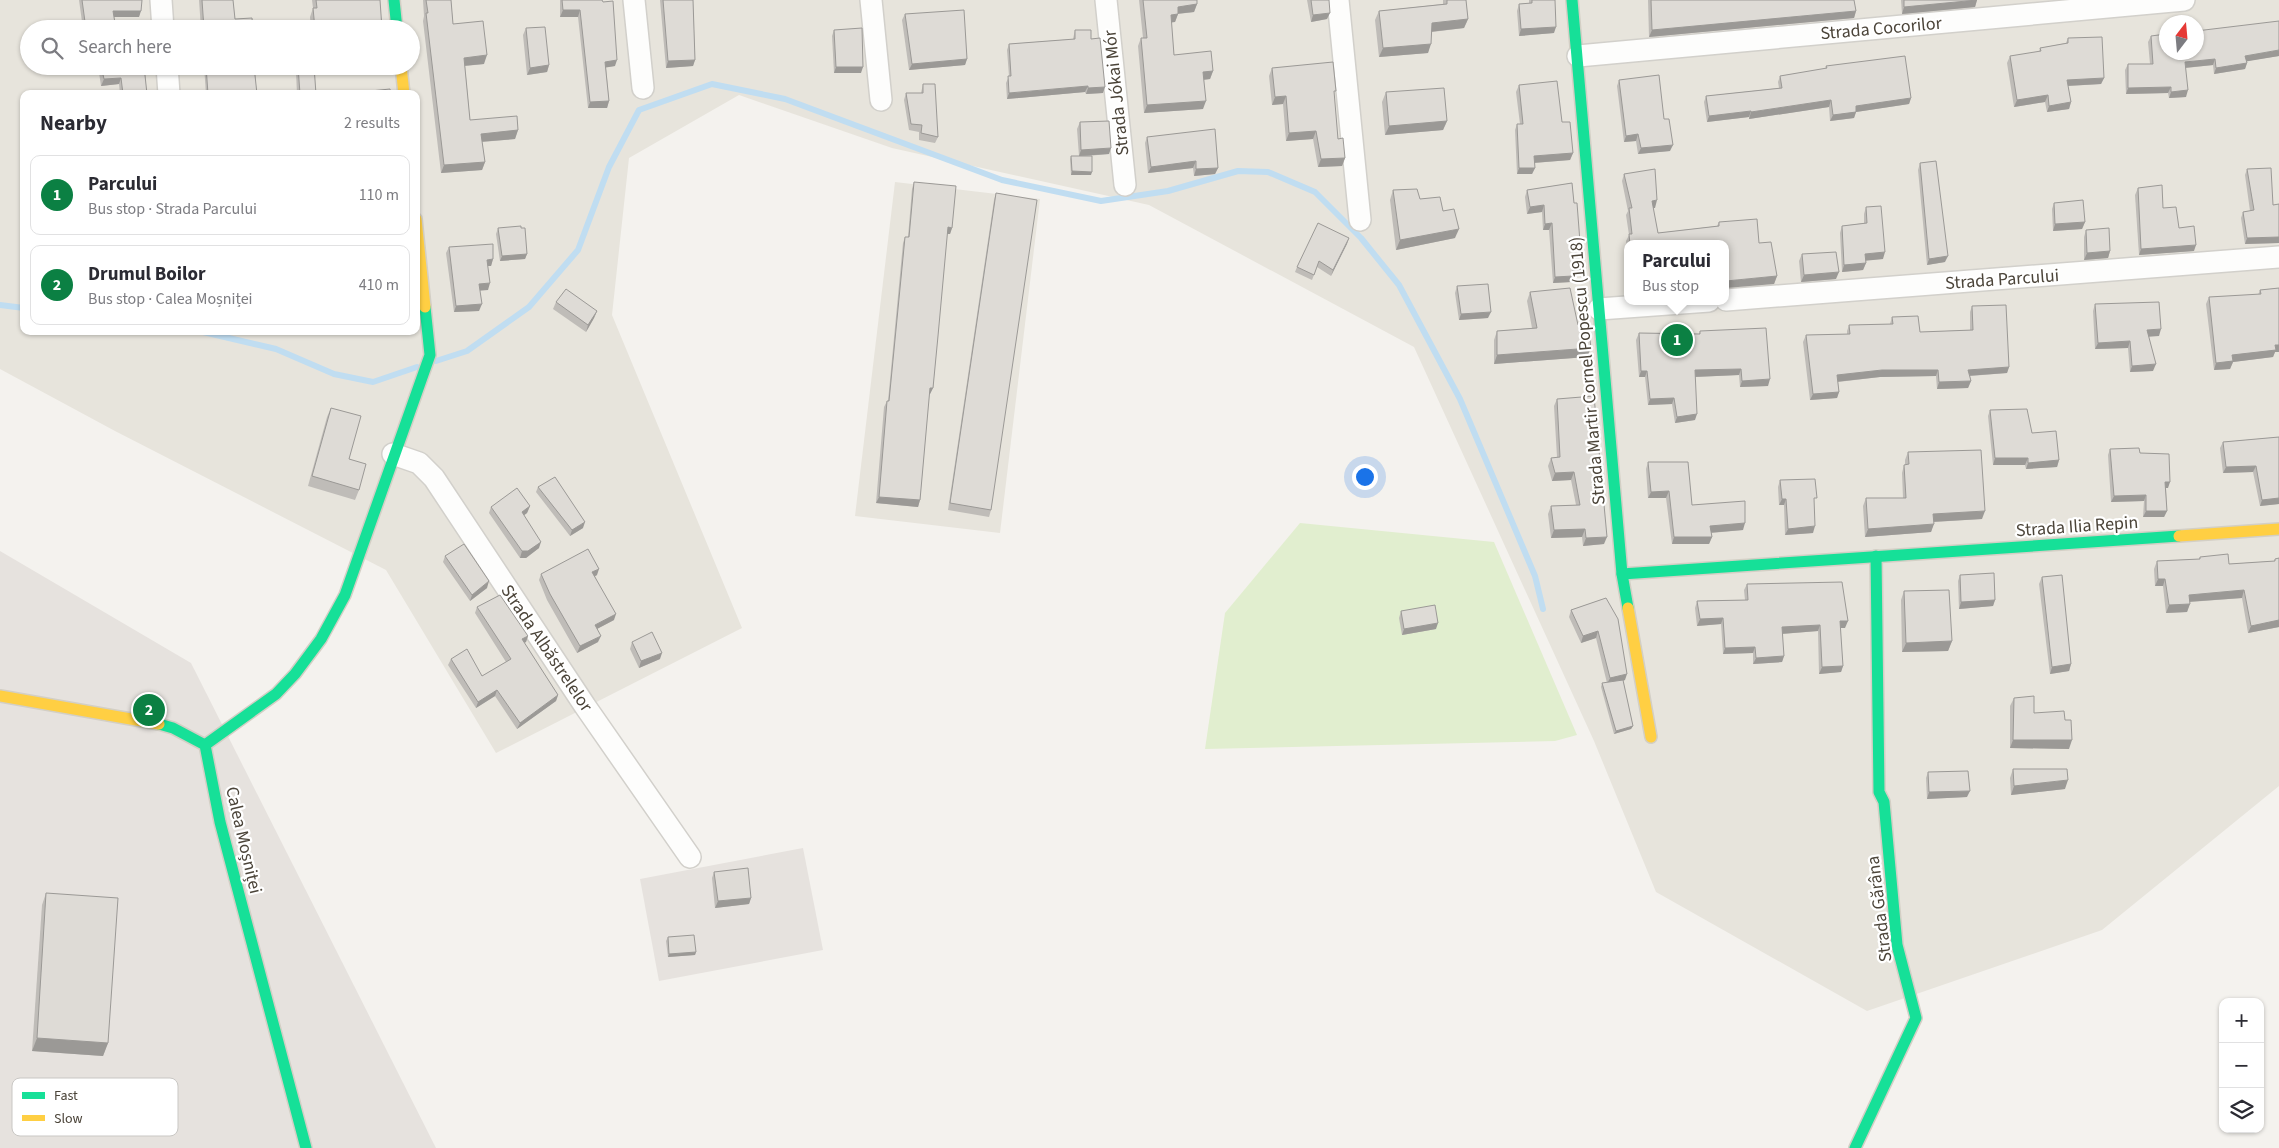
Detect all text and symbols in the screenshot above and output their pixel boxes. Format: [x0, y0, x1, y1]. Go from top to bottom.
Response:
street label: Strada Cocorilor [1819, 11, 1943, 46]
north arrow [2159, 15, 2204, 60]
search box [20, 20, 420, 75]
street label: Strada Jókai Mór [1097, 28, 1136, 157]
icon: search [38, 34, 66, 62]
text: Search here [78, 34, 172, 61]
text: Nearby [40, 108, 107, 138]
text: 2 results [344, 112, 400, 134]
text: Parcului [88, 171, 157, 198]
text: 1 [53, 184, 61, 206]
text: 110 m [359, 184, 399, 206]
text: Bus stop · Strada Parcului [88, 198, 257, 220]
street label: Strada Martir Cornel Popescu (1918) [1563, 236, 1612, 506]
popup [1624, 240, 1729, 305]
text: Parcului [1642, 248, 1711, 275]
text: Drumul Boilor [88, 261, 206, 288]
street label: Strada Parcului [1944, 263, 2060, 296]
text: 2 [53, 274, 61, 296]
text: 410 m [359, 274, 399, 296]
text: Bus stop [1642, 275, 1699, 297]
text: Bus stop · Calea Moșniței [88, 288, 253, 310]
pin: 1 [1661, 321, 1693, 359]
your location [1352, 464, 1378, 490]
street label: Strada Ilia Repin [2015, 510, 2139, 543]
street label: Strada Albăstrelelor [495, 580, 599, 717]
pin: 2 [133, 691, 165, 729]
street label: Calea Moșniței [219, 784, 268, 896]
street label: Strada Gărâna [1861, 854, 1898, 963]
map controls [2219, 998, 2264, 1133]
button: + [2219, 998, 2264, 1043]
button: − [2219, 1043, 2264, 1088]
legend [12, 1078, 178, 1136]
text: Fast [54, 1086, 78, 1106]
button: layers [2219, 1088, 2264, 1133]
text: Slow [54, 1109, 83, 1129]

